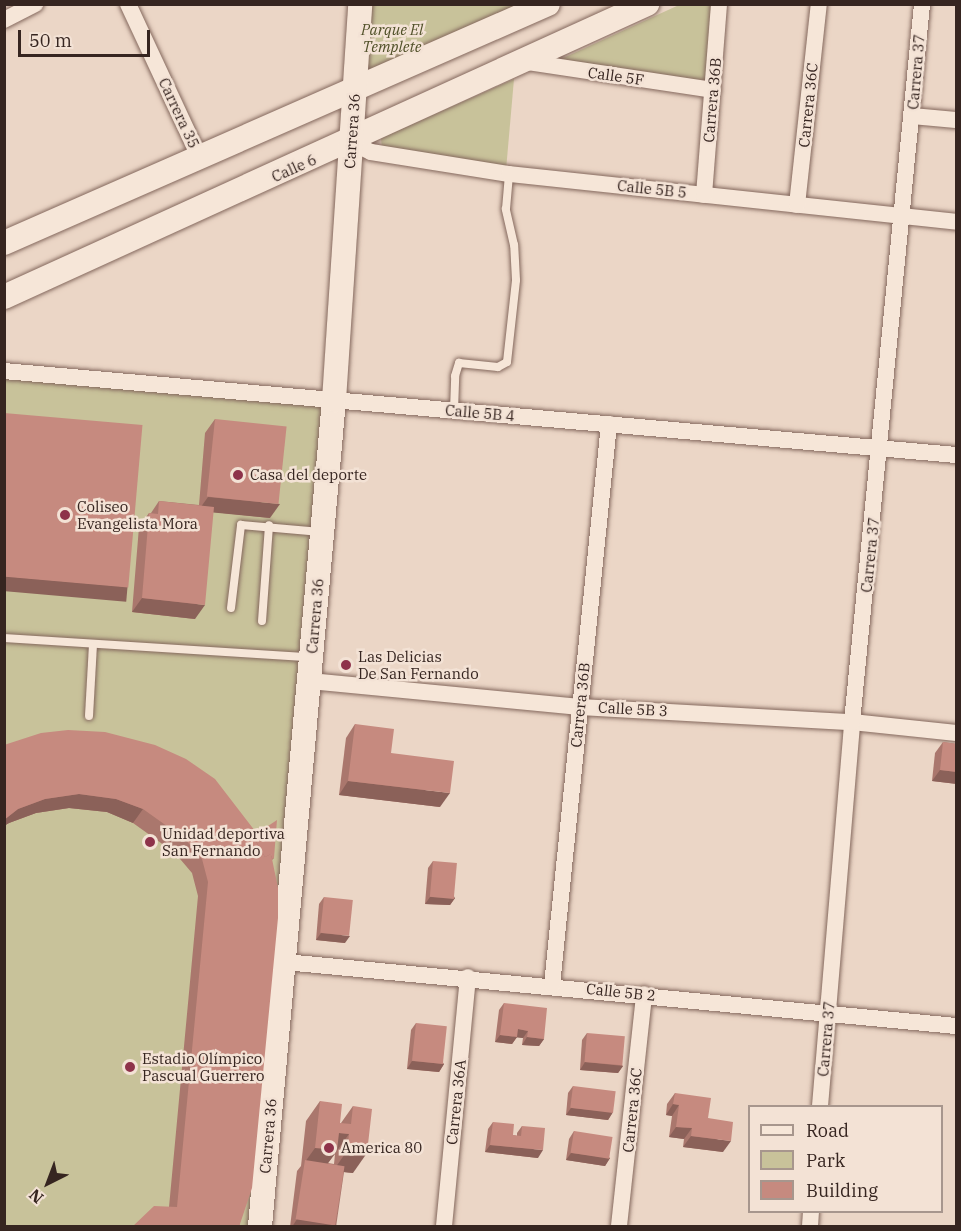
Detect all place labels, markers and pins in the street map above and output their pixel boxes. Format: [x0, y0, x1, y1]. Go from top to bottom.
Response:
place label: Casa del deporte [250, 466, 367, 484]
marker: Casa del deporte [231, 468, 245, 482]
place label: Coliseo Evangelista Mora [77, 497, 198, 532]
marker: Coliseo Evangelista Mora [58, 508, 72, 522]
place label: Las Delicias De San Fernando [358, 647, 479, 682]
marker: Las Delicias De San Fernando [339, 658, 353, 672]
place label: Unidad deportiva San Fernando [162, 824, 285, 859]
marker: Unidad deportiva San Fernando [143, 835, 157, 849]
place label: Estadio Olímpico Pascual Guerrero [142, 1049, 264, 1084]
marker: Estadio Olímpico Pascual Guerrero [123, 1060, 137, 1074]
place label: America 80 [341, 1139, 422, 1157]
marker: America 80 [322, 1141, 336, 1155]

